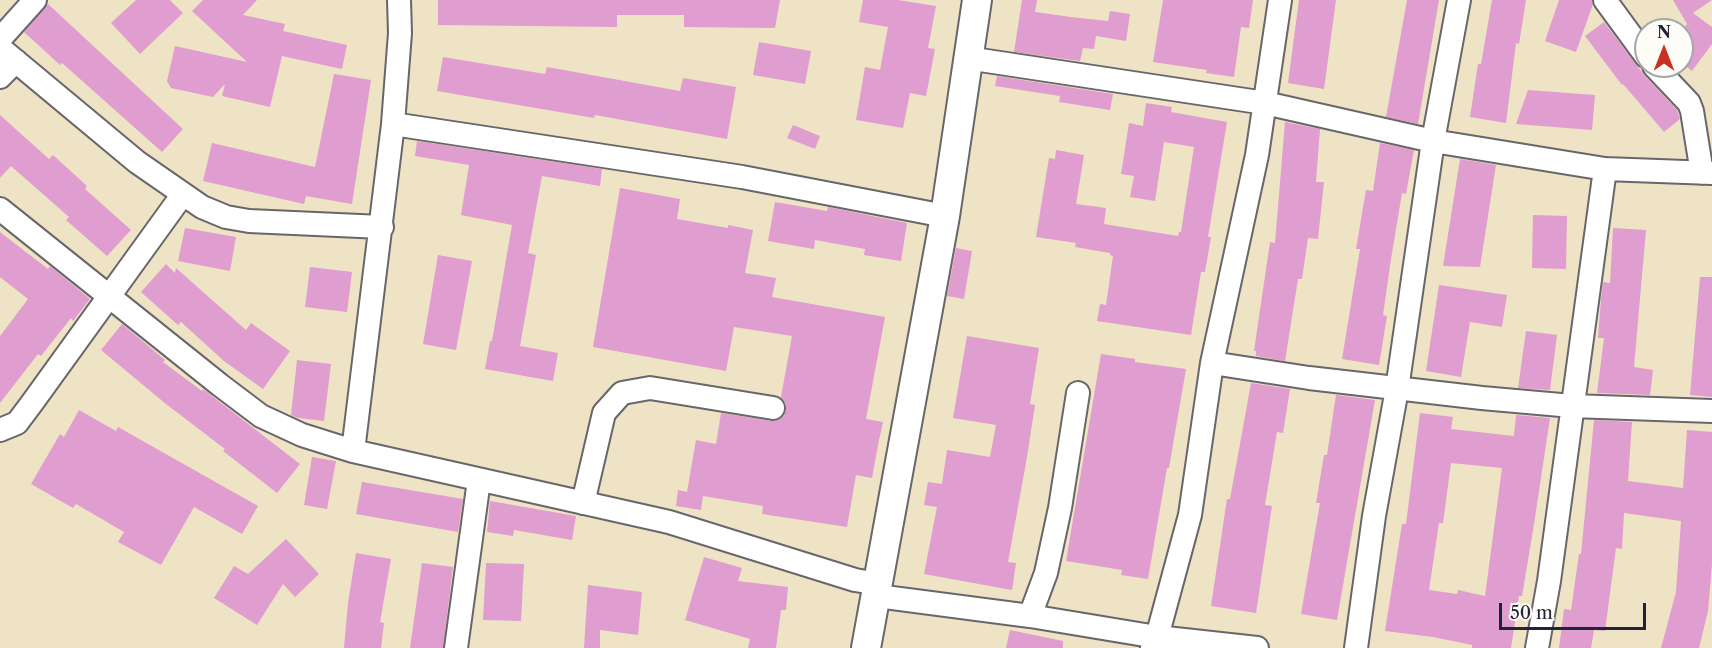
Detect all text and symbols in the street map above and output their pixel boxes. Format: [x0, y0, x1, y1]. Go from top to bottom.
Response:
north arrow [1634, 18, 1694, 78]
text: N [1657, 22, 1671, 42]
scale bar [1502, 591, 1649, 629]
text: 50 m [1510, 602, 1553, 624]

